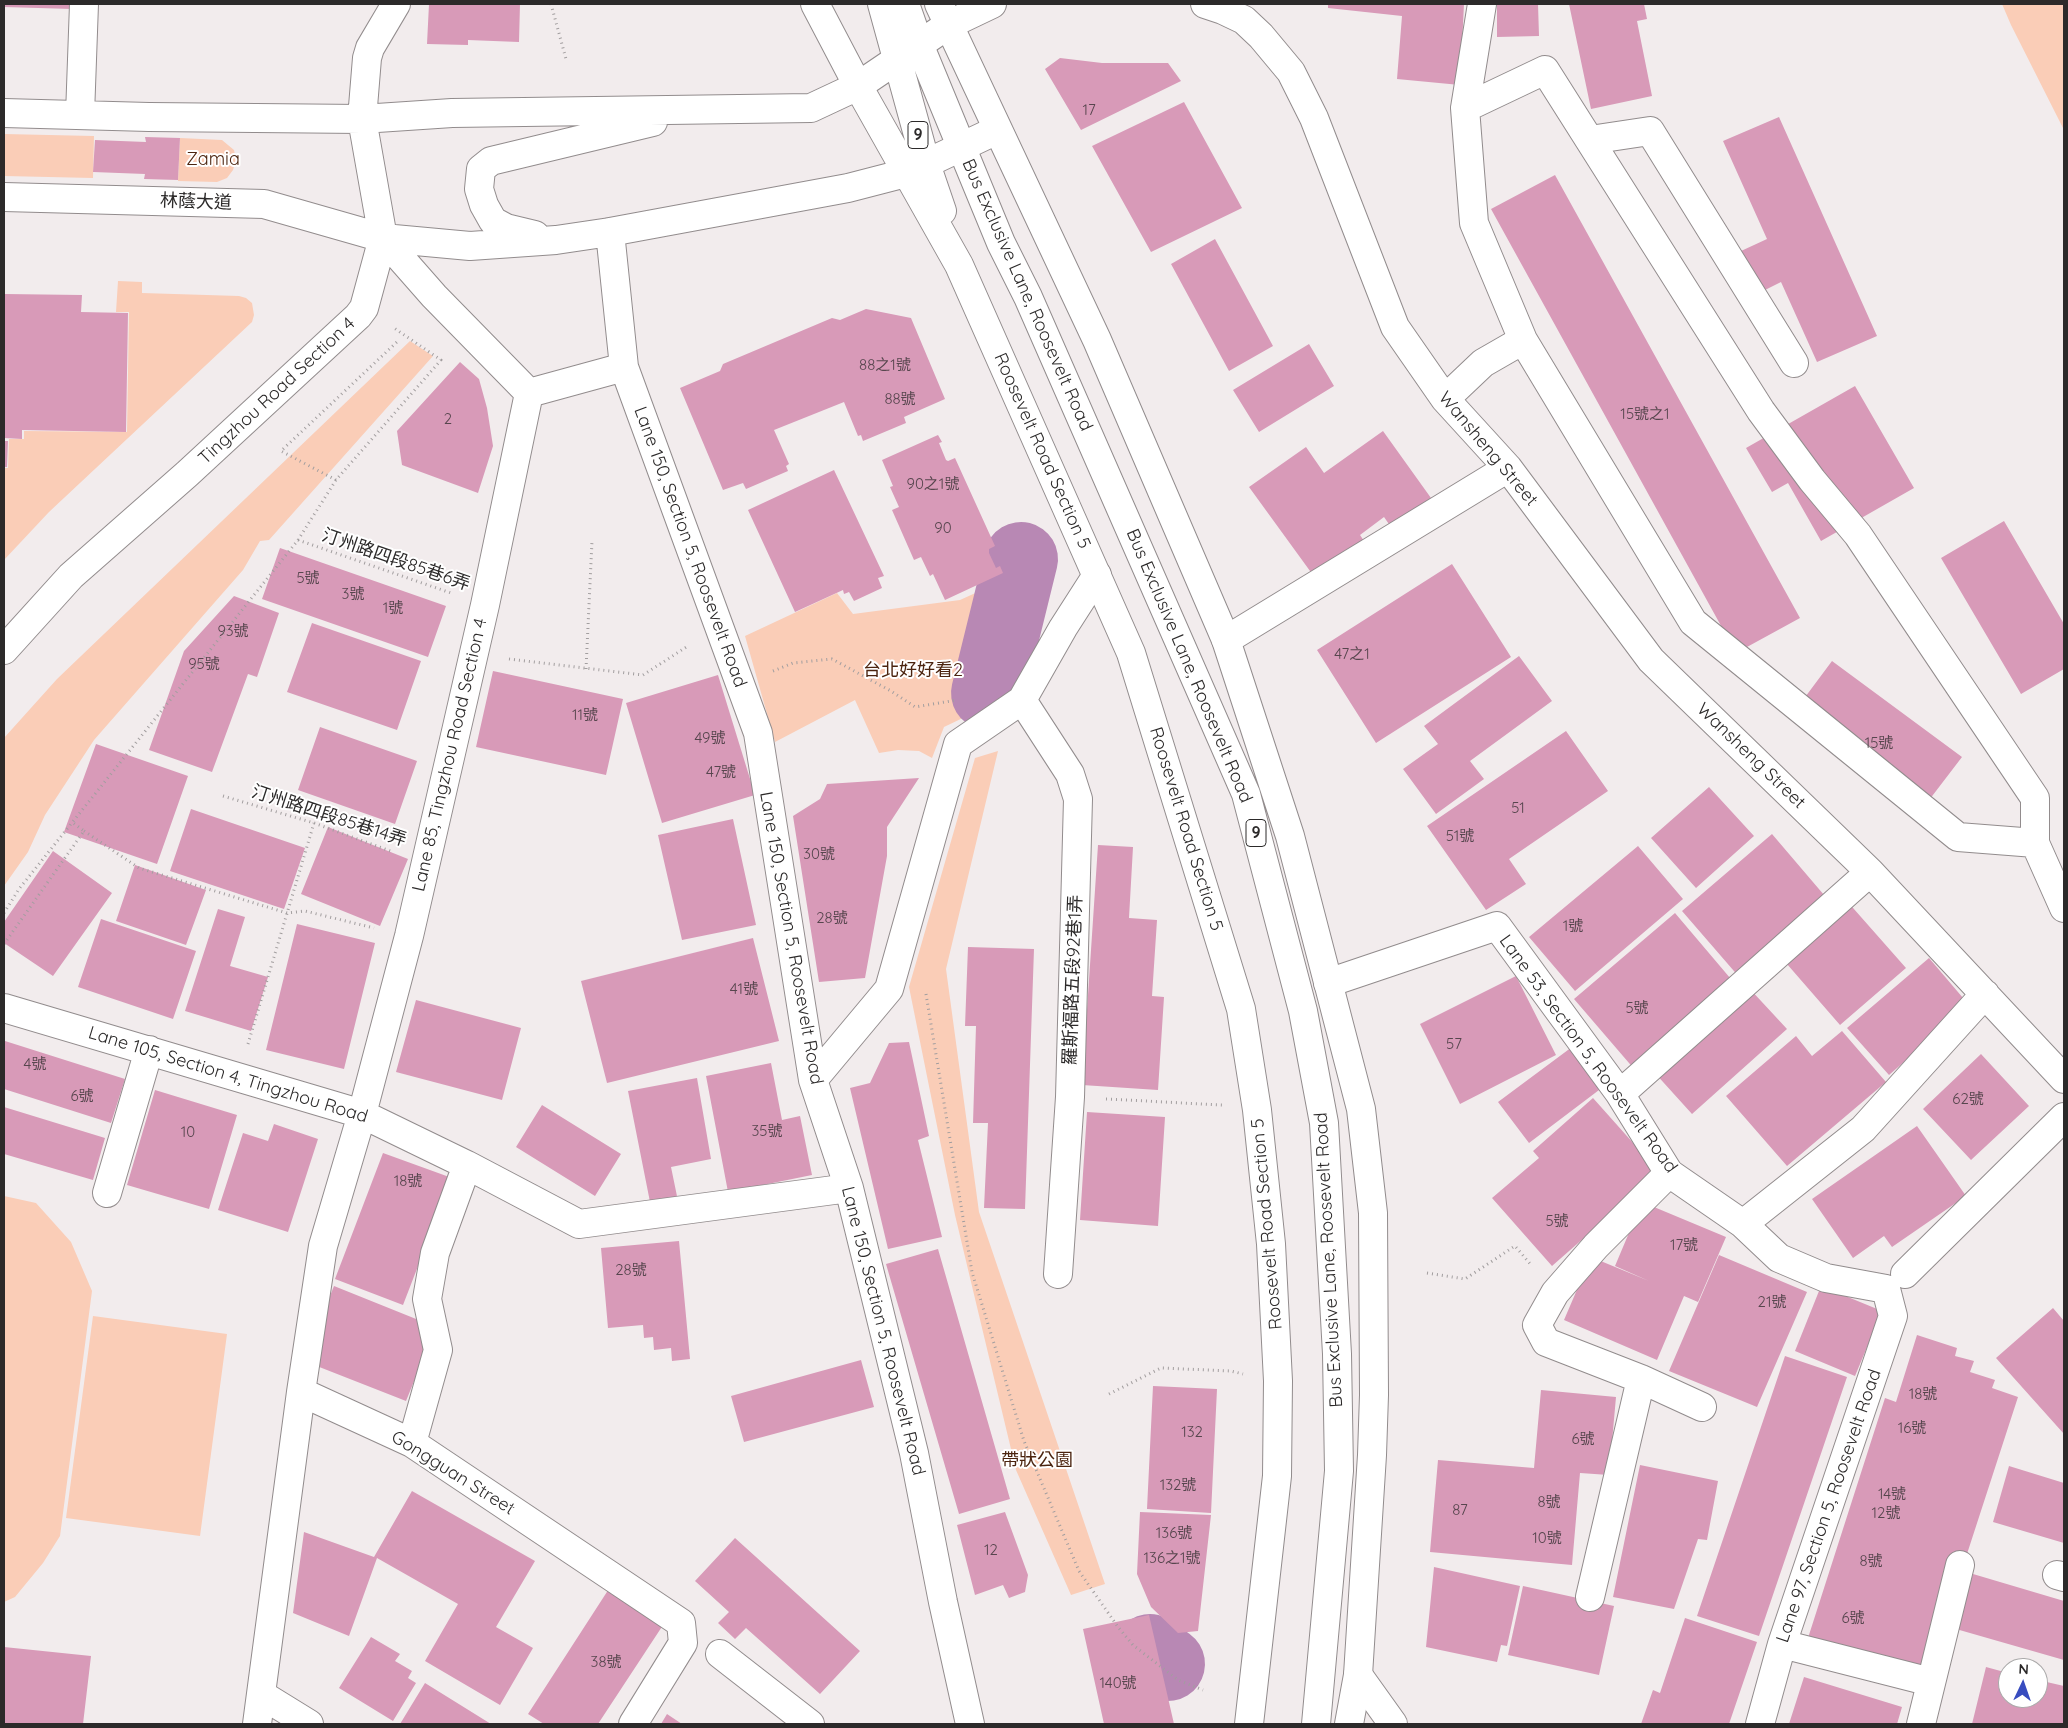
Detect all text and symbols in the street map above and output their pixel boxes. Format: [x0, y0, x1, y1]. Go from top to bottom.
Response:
house number: 17 [1082, 101, 1096, 119]
road number: 9 [908, 122, 928, 148]
park label: Zamia [186, 149, 240, 171]
street label: Bus Exclusive Lane, Roosevelt Road [957, 156, 1097, 434]
street label: 林蔭大道 [160, 190, 232, 214]
street label: Tingzhou Road Section 4 [194, 313, 360, 469]
street label: Roosevelt Road Section 5 [989, 350, 1095, 552]
house number: 88之1號 [859, 356, 911, 374]
street label: Wansheng Street [1434, 387, 1542, 511]
house number: 88號 [884, 390, 916, 408]
street label: Lane 150, Section 5, Roosevelt Road [629, 404, 751, 690]
house number: 15號之1 [1620, 405, 1670, 423]
house number: 2 [444, 410, 452, 428]
house number: 90之1號 [907, 475, 959, 493]
house number: 90 [934, 519, 952, 537]
street label: 汀州路四段85巷6弄 [319, 525, 473, 595]
street label: Bus Exclusive Lane, Roosevelt Road [1121, 526, 1257, 806]
house number: 5號 [296, 569, 320, 587]
house number: 3號 [342, 585, 364, 603]
house number: 1號 [383, 599, 403, 617]
street label: Lane 85, Tingzhou Road Section 4 [408, 616, 492, 894]
house number: 93號 [217, 622, 249, 640]
house number: 47之1 [1334, 645, 1370, 663]
house number: 95號 [188, 655, 220, 673]
park label: 台北好好看2 [863, 660, 963, 682]
street label: Wansheng Street [1692, 699, 1810, 813]
house number: 11號 [572, 706, 598, 724]
street label: Roosevelt Road Section 5 [1145, 724, 1227, 934]
house number: 49號 [695, 729, 725, 747]
house number: 15號 [1865, 734, 1893, 752]
house number: 47號 [706, 763, 736, 781]
street label: 汀州路四段85巷14弄 [249, 781, 409, 851]
street label: Lane 150, Section 5, Roosevelt Road [755, 790, 827, 1086]
house number: 51 [1511, 799, 1525, 817]
road number: 9 [1246, 820, 1266, 846]
house number: 51號 [1446, 827, 1474, 845]
house number: 30號 [803, 845, 835, 863]
street label: 羅斯福路五段92巷1弄 [1059, 894, 1087, 1066]
house number: 28號 [816, 909, 848, 927]
house number: 1號 [1563, 917, 1583, 935]
street label: Lane 53, Section 5, Roosevelt Road [1494, 931, 1682, 1177]
house number: 41號 [730, 980, 758, 998]
house number: 5號 [1625, 999, 1649, 1017]
street label: Lane 105, Section 4, Tingzhou Road [86, 1022, 370, 1128]
house number: 57 [1446, 1035, 1462, 1053]
house number: 4號 [24, 1055, 46, 1073]
house number: 6號 [70, 1087, 94, 1105]
house number: 62號 [1952, 1090, 1984, 1108]
street label: Bus Exclusive Lane, Roosevelt Road [1310, 1112, 1348, 1408]
street label: Roosevelt Road Section 5 [1247, 1117, 1287, 1331]
house number: 35號 [751, 1122, 783, 1140]
house number: 10 [181, 1123, 195, 1141]
house number: 18號 [394, 1172, 422, 1190]
street label: Lane 150, Section 5, Roosevelt Road [837, 1184, 929, 1478]
house number: 5號 [1545, 1212, 1569, 1230]
house number: 17號 [1670, 1236, 1698, 1254]
house number: 28號 [615, 1261, 647, 1279]
house number: 21號 [1758, 1293, 1786, 1311]
street label: Lane 97, Section 5, Roosevelt Road [1772, 1366, 1886, 1646]
house number: 18號 [1909, 1385, 1937, 1403]
house number: 16號 [1898, 1419, 1926, 1437]
house number: 132 [1181, 1423, 1203, 1441]
street label: Gongguan Street [387, 1426, 519, 1520]
house number: 6號 [1571, 1430, 1595, 1448]
park label: 帶狀公園 [1001, 1450, 1073, 1472]
house number: 132號 [1160, 1476, 1196, 1494]
house number: 14號 [1878, 1485, 1906, 1503]
house number: 8號 [1537, 1493, 1561, 1511]
house number: 87 [1452, 1501, 1468, 1519]
house number: 12號 [1872, 1504, 1900, 1522]
house number: 136號 [1156, 1524, 1192, 1542]
house number: 10號 [1532, 1529, 1562, 1547]
house number: 12 [984, 1541, 998, 1559]
house number: 136之1號 [1143, 1549, 1201, 1567]
house number: 8號 [1859, 1552, 1883, 1570]
house number: 6號 [1841, 1609, 1865, 1627]
house number: 38號 [591, 1653, 621, 1671]
north arrow [1998, 1658, 2048, 1708]
text: N [2018, 1660, 2029, 1678]
house number: 140號 [1099, 1674, 1137, 1692]

